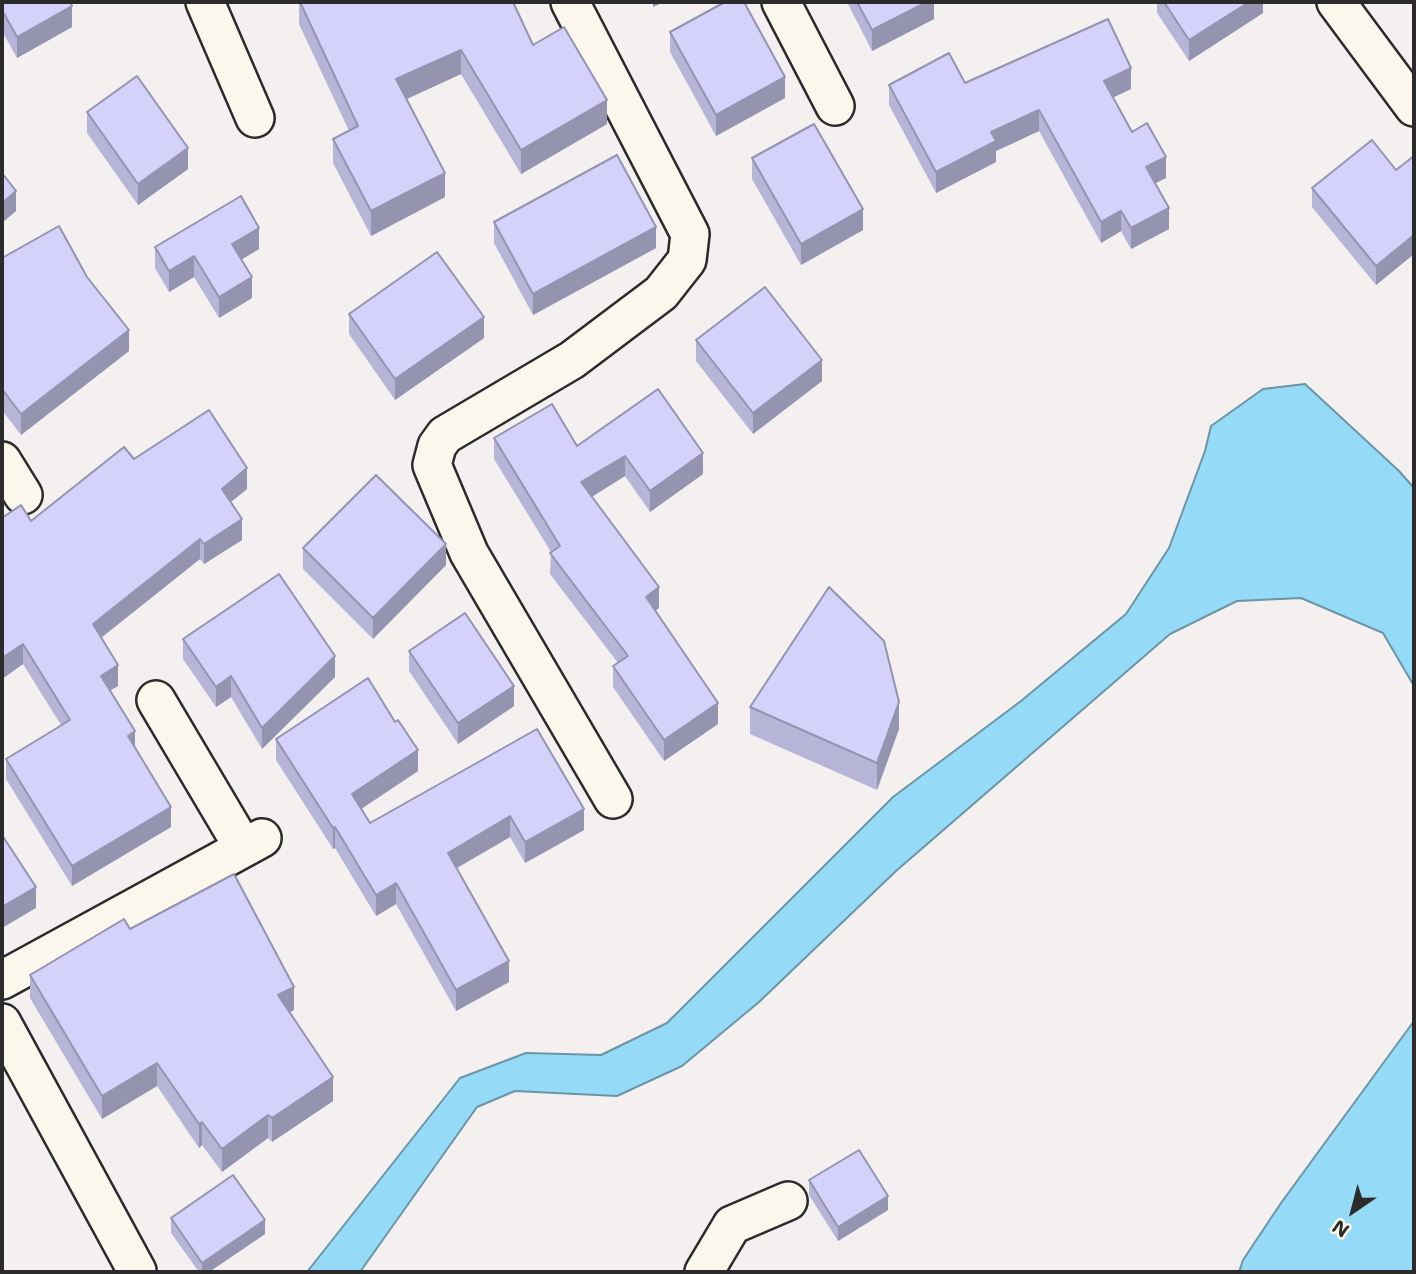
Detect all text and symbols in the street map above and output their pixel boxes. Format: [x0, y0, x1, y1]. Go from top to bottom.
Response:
north arrow [1318, 1176, 1388, 1246]
text: N [1327, 1214, 1354, 1243]

